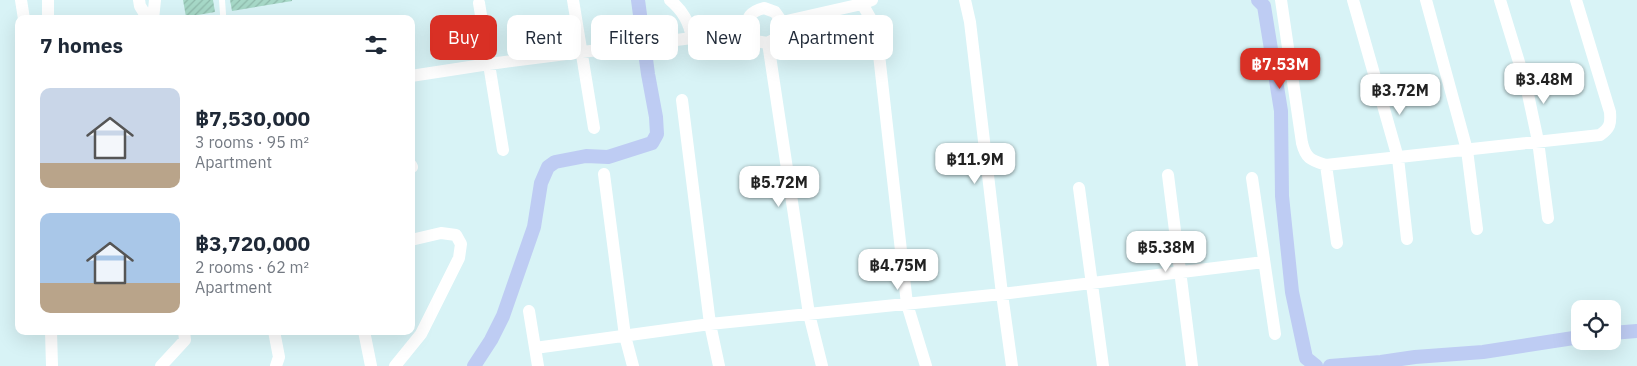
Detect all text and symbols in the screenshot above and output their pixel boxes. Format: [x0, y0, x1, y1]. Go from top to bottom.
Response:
chip: Buy [430, 15, 497, 60]
chip: Rent [507, 15, 581, 60]
chip: Filters [591, 15, 678, 60]
chip: New [688, 15, 760, 60]
chip: Apartment [770, 15, 893, 60]
text: 7 homes [40, 31, 123, 59]
icon: filters [362, 31, 390, 59]
pin: ฿7.53M [1239, 48, 1321, 90]
text: ฿7.53M [1251, 54, 1309, 74]
pin: ฿3.48M [1503, 62, 1585, 105]
text: ฿3.48M [1515, 69, 1573, 89]
pin: ฿3.72M [1359, 74, 1441, 116]
text: ฿3.72M [1371, 80, 1429, 100]
text: ฿7,530,000 [195, 104, 310, 132]
icon: home [80, 108, 140, 168]
text: 3 rooms · 95 m² [195, 132, 309, 152]
pin: ฿11.9M [934, 142, 1016, 185]
text: ฿11.9M [946, 149, 1004, 169]
text: Apartment [195, 152, 272, 172]
pin: ฿5.72M [738, 166, 820, 208]
text: ฿5.72M [750, 172, 808, 192]
text: ฿3,720,000 [195, 229, 310, 257]
pin: ฿5.38M [1125, 230, 1207, 273]
icon: home [80, 233, 140, 293]
text: ฿5.38M [1137, 237, 1195, 257]
pin: ฿4.75M [857, 248, 939, 291]
text: ฿4.75M [869, 255, 927, 275]
text: 2 rooms · 62 m² [195, 257, 309, 277]
text: Apartment [195, 277, 272, 297]
map controls [1571, 300, 1621, 350]
button: locate [1571, 300, 1621, 350]

